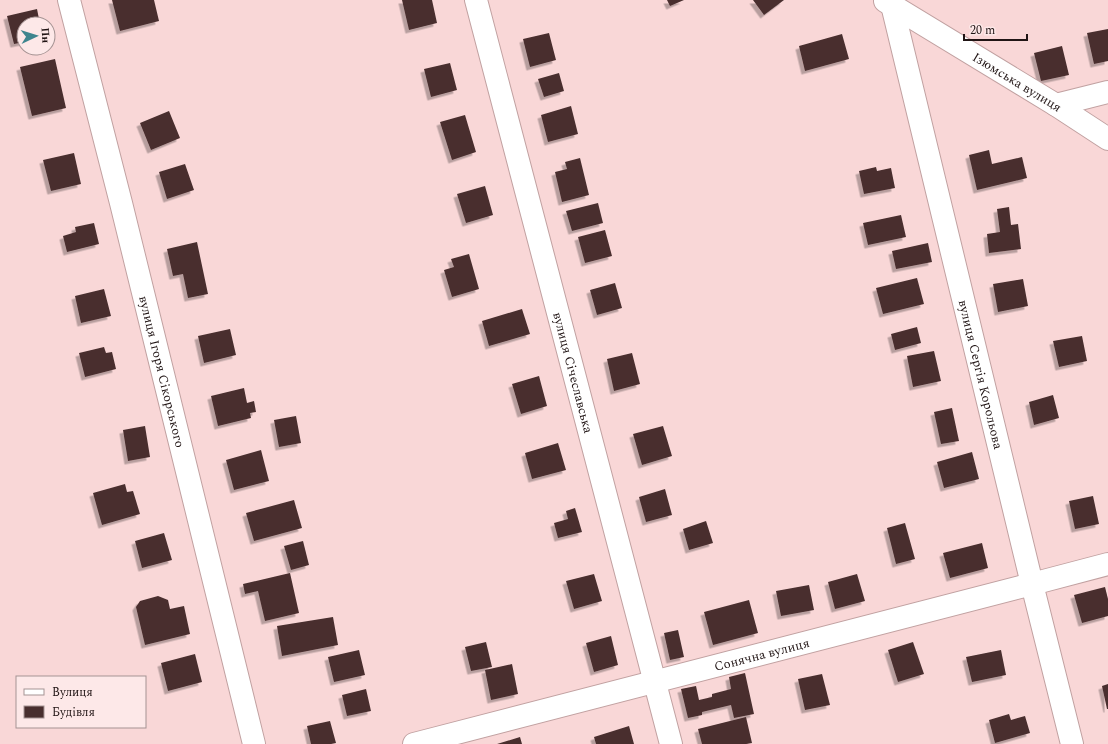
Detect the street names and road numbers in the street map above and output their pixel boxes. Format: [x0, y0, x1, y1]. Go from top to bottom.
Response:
street label: Ізюмська вулиця [968, 47, 1066, 117]
street label: вулиця Ігоря Сікорського [133, 294, 190, 450]
street label: вулиця Сергія Корольова [953, 298, 1008, 452]
street label: вулиця Січеславська [547, 310, 598, 436]
street label: Сонячна вулиця [712, 633, 812, 677]

